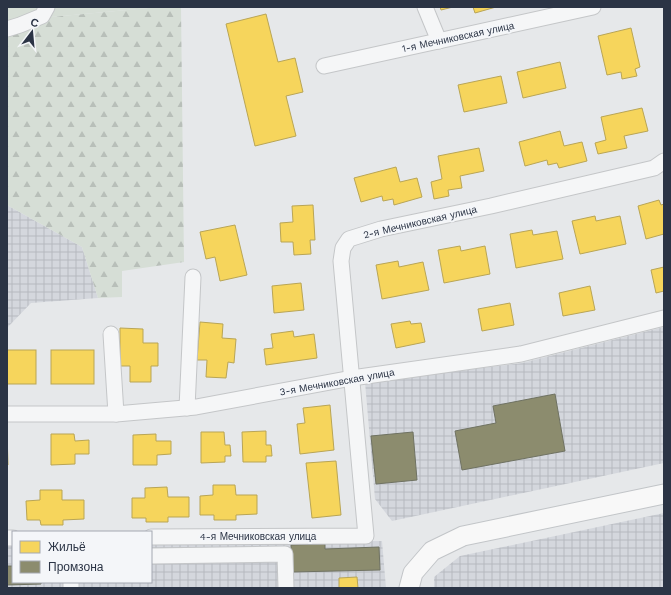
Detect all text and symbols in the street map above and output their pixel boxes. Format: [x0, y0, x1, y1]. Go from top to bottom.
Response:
north arrow [12, 12, 52, 52]
text: С [29, 16, 40, 30]
street label: 1-я Мечниковская улица [401, 20, 516, 54]
street label: 2-я Мечниковская улица [362, 203, 478, 240]
street label: 3-я Мечниковская улица [279, 366, 396, 398]
legend [12, 531, 152, 583]
street label: 4-я Мечниковская улица [200, 531, 317, 542]
text: Жильё [48, 540, 86, 554]
text: Промзона [48, 560, 104, 574]

